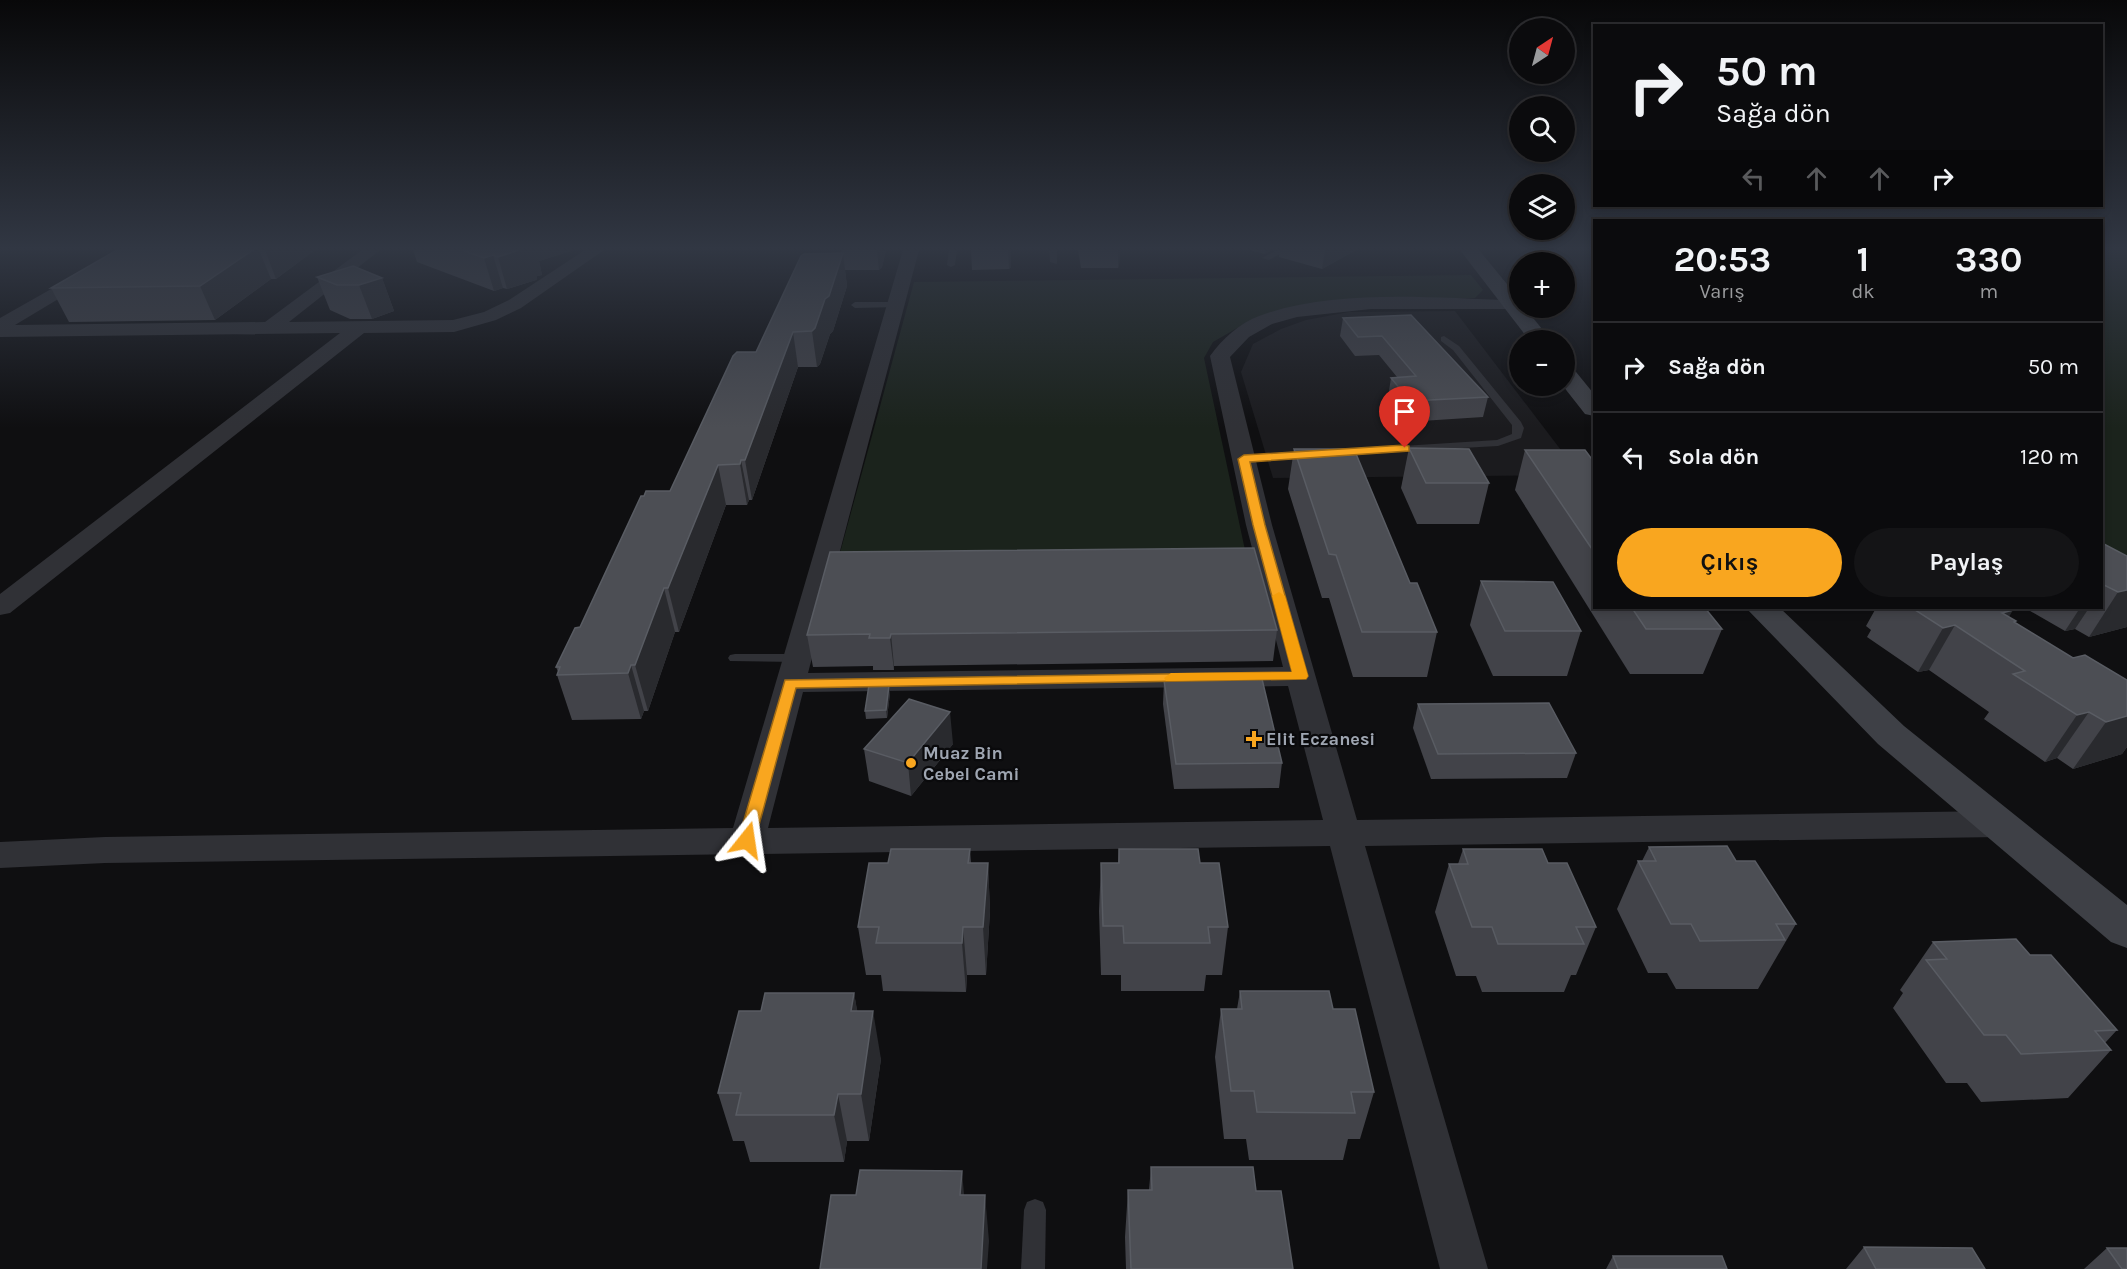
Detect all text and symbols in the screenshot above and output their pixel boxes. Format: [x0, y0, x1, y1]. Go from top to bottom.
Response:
north arrow [1509, 18, 1575, 84]
map controls [1509, 18, 1575, 396]
text: 50 m [1716, 46, 1818, 96]
icon: right [1617, 48, 1695, 126]
button: search [1509, 96, 1575, 162]
text: Sağa dön [1716, 97, 1831, 129]
icon: left [1737, 162, 1770, 195]
icon: ahead [1800, 162, 1833, 195]
icon: ahead [1863, 162, 1896, 195]
icon: right [1926, 162, 1959, 195]
button: layers [1509, 174, 1575, 240]
text: 20:53 [1673, 238, 1771, 280]
text: 1 [1857, 238, 1869, 280]
text: 330 [1955, 238, 2023, 280]
button: + [1509, 252, 1575, 318]
text: Varış [1700, 280, 1745, 303]
text: dk [1851, 280, 1875, 303]
text: m [1979, 280, 1998, 303]
button: − [1509, 330, 1575, 396]
icon: right [1617, 351, 1650, 384]
text: Sağa dön [1668, 354, 1766, 380]
text: 50 m [2028, 354, 2079, 380]
pin [1379, 386, 1430, 448]
icon: arrive [1388, 395, 1421, 428]
icon: left [1617, 441, 1650, 474]
text: Sola dön [1668, 444, 1759, 470]
text: 120 m [2020, 444, 2079, 470]
button: Çıkış [1617, 528, 1842, 597]
button: Paylaş [1854, 528, 2079, 597]
place label: Elit Eczanesi [1266, 728, 1375, 750]
marker: Elit Eczanesi [1247, 732, 1261, 746]
place label: Muaz Bin Cebel Cami [923, 742, 1020, 785]
marker: Muaz Bin Cebel Cami [904, 756, 918, 770]
position arrow [715, 808, 779, 872]

